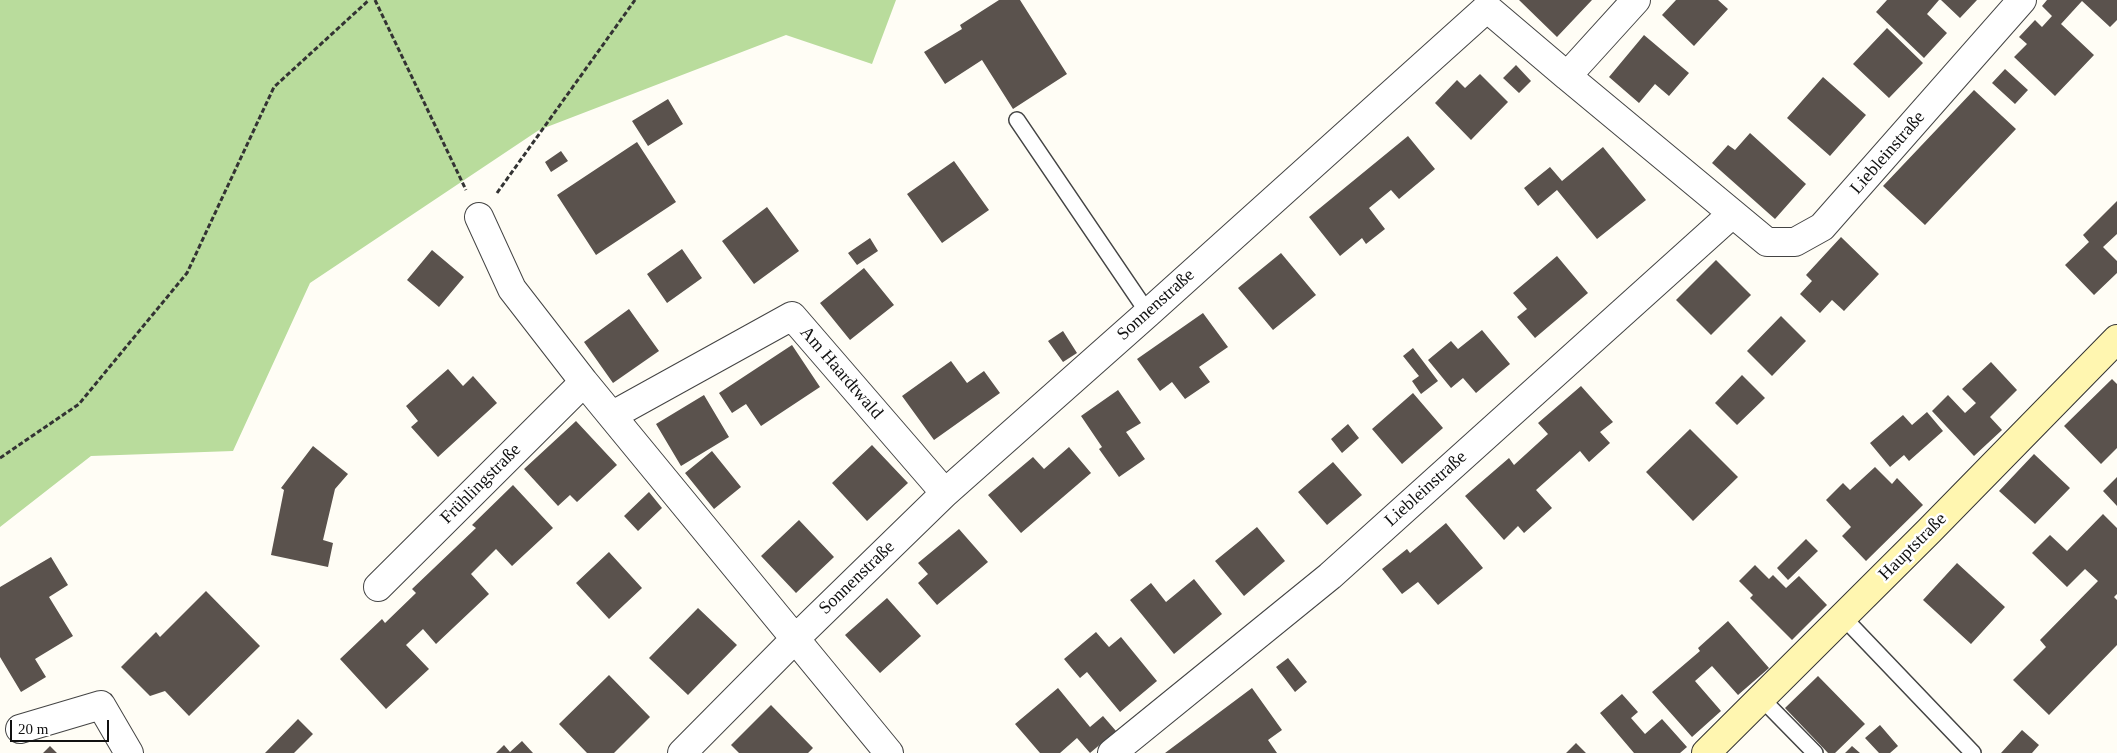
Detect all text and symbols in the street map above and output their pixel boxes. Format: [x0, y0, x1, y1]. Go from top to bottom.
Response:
street label: Liebleinstraße [1846, 107, 1930, 199]
street label: Sonnenstraße [1113, 265, 1199, 345]
street label: Am Haardtwald [795, 322, 887, 424]
street label: Frühlingstraße [436, 439, 526, 529]
street label: Liebleinstraße [1381, 447, 1471, 531]
street label: Hauptstraße [1875, 509, 1951, 585]
street label: Sonnenstraße [815, 537, 899, 619]
scale bar [12, 710, 111, 742]
text: 20 m [18, 721, 48, 737]

